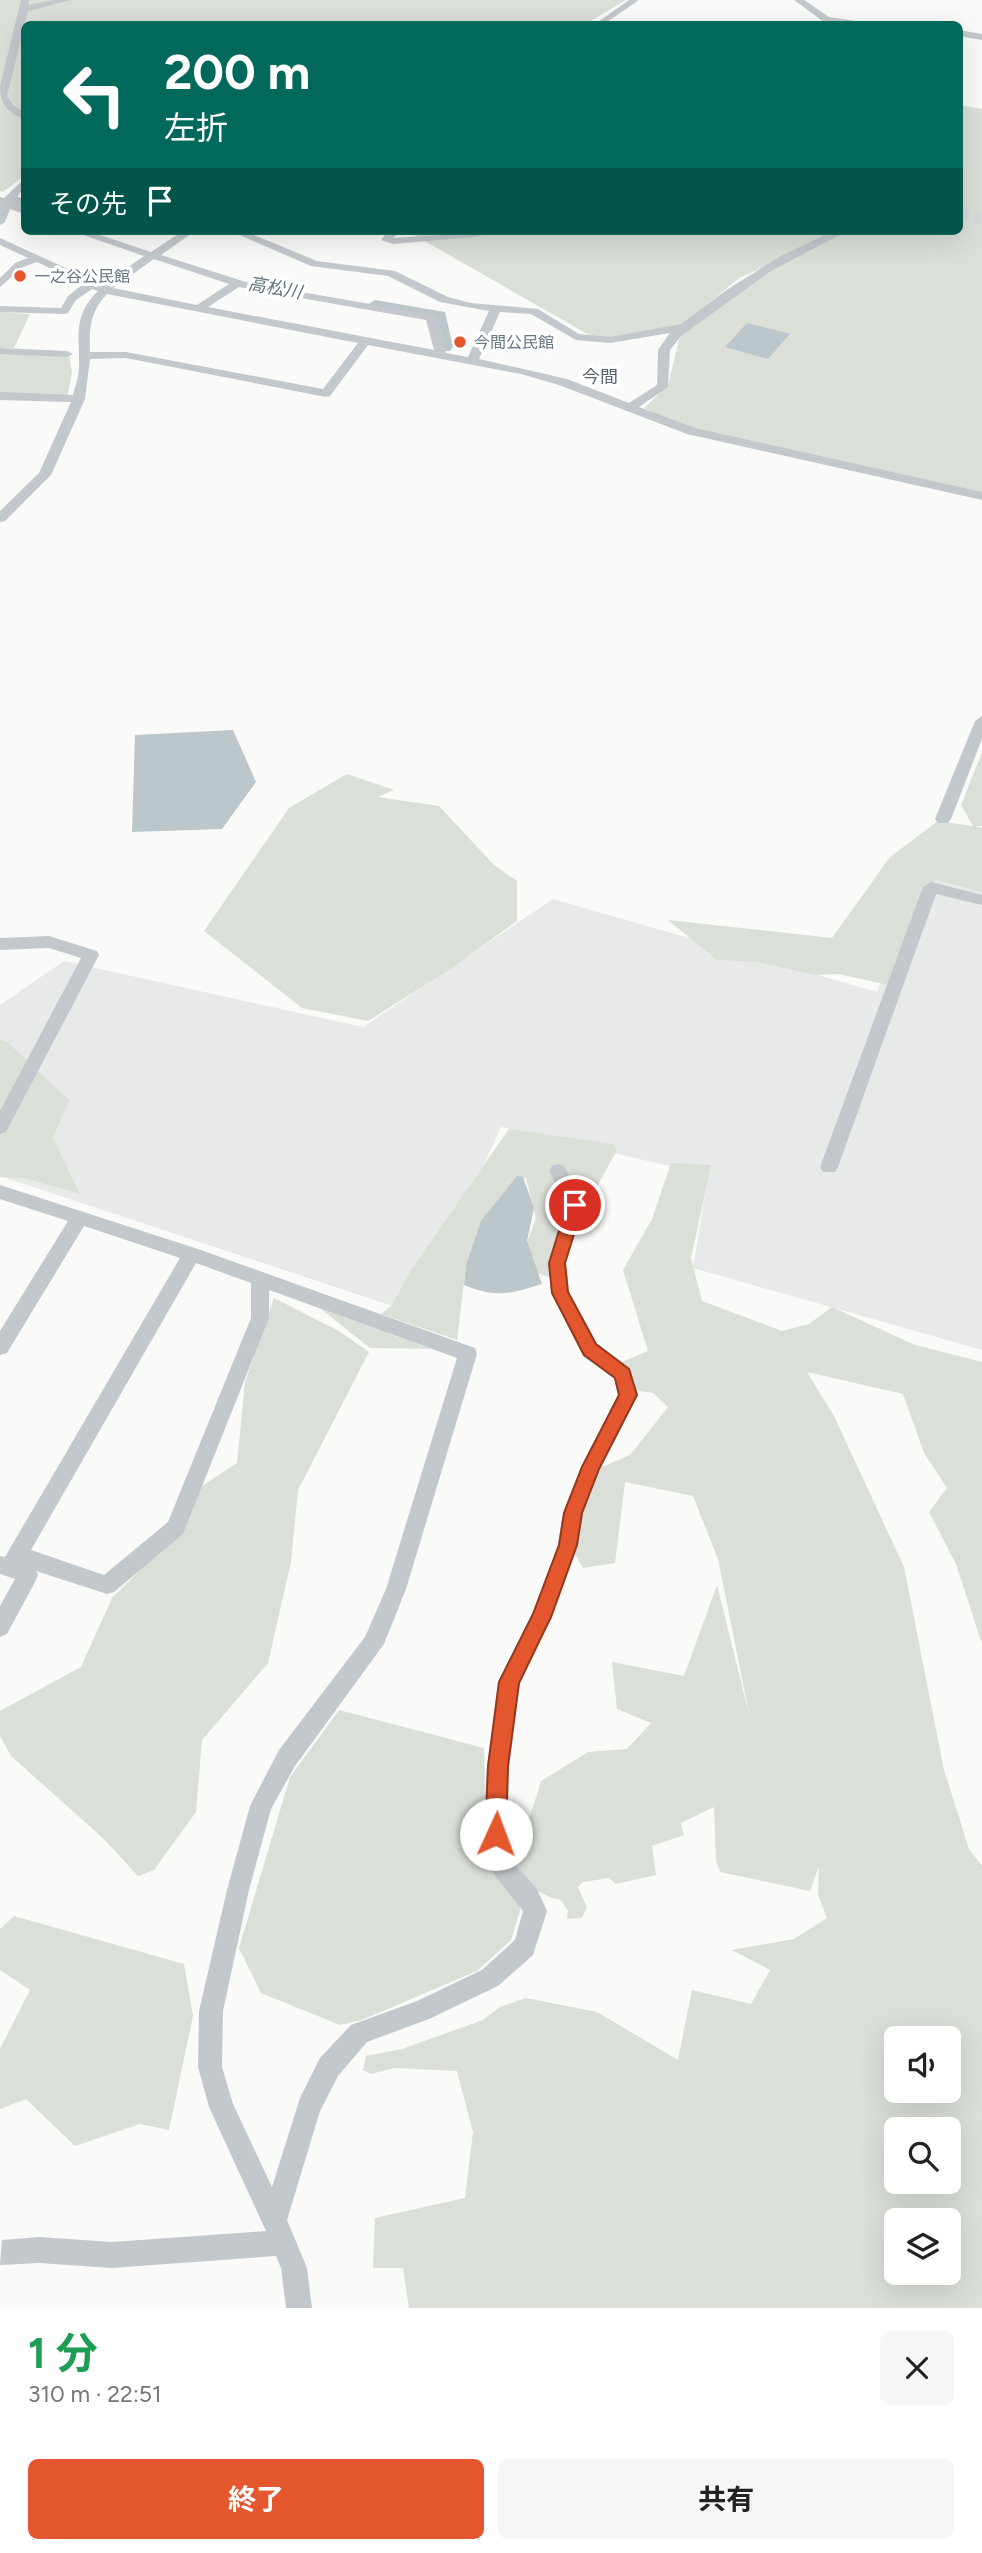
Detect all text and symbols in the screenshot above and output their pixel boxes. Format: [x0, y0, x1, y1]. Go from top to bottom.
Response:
text: 200 m [164, 42, 310, 101]
icon: left [49, 49, 140, 140]
text: 左折 [164, 109, 228, 147]
icon: arrive [141, 182, 179, 220]
text: その先 [49, 188, 127, 220]
place label: 一之谷公民館 [34, 267, 130, 286]
marker: 一之谷公民館 [12, 268, 28, 284]
water label: 高松川 [247, 272, 305, 304]
place label: 今間公民館 [474, 333, 554, 352]
marker: 今間公民館 [452, 334, 468, 350]
district label: 今間 [582, 366, 618, 388]
pin [545, 1175, 605, 1235]
icon: arrive [556, 1186, 594, 1224]
position arrow [459, 1797, 533, 1871]
map controls [884, 2026, 961, 2285]
button: sound [884, 2026, 961, 2103]
button: search [884, 2117, 961, 2194]
button: layers [884, 2208, 961, 2285]
text: 1 分 [28, 2328, 98, 2379]
button: close [880, 2331, 954, 2405]
text: 310 m · 22:51 [28, 2380, 161, 2408]
button: 終了 [28, 2459, 484, 2539]
button: 共有 [498, 2459, 954, 2539]

